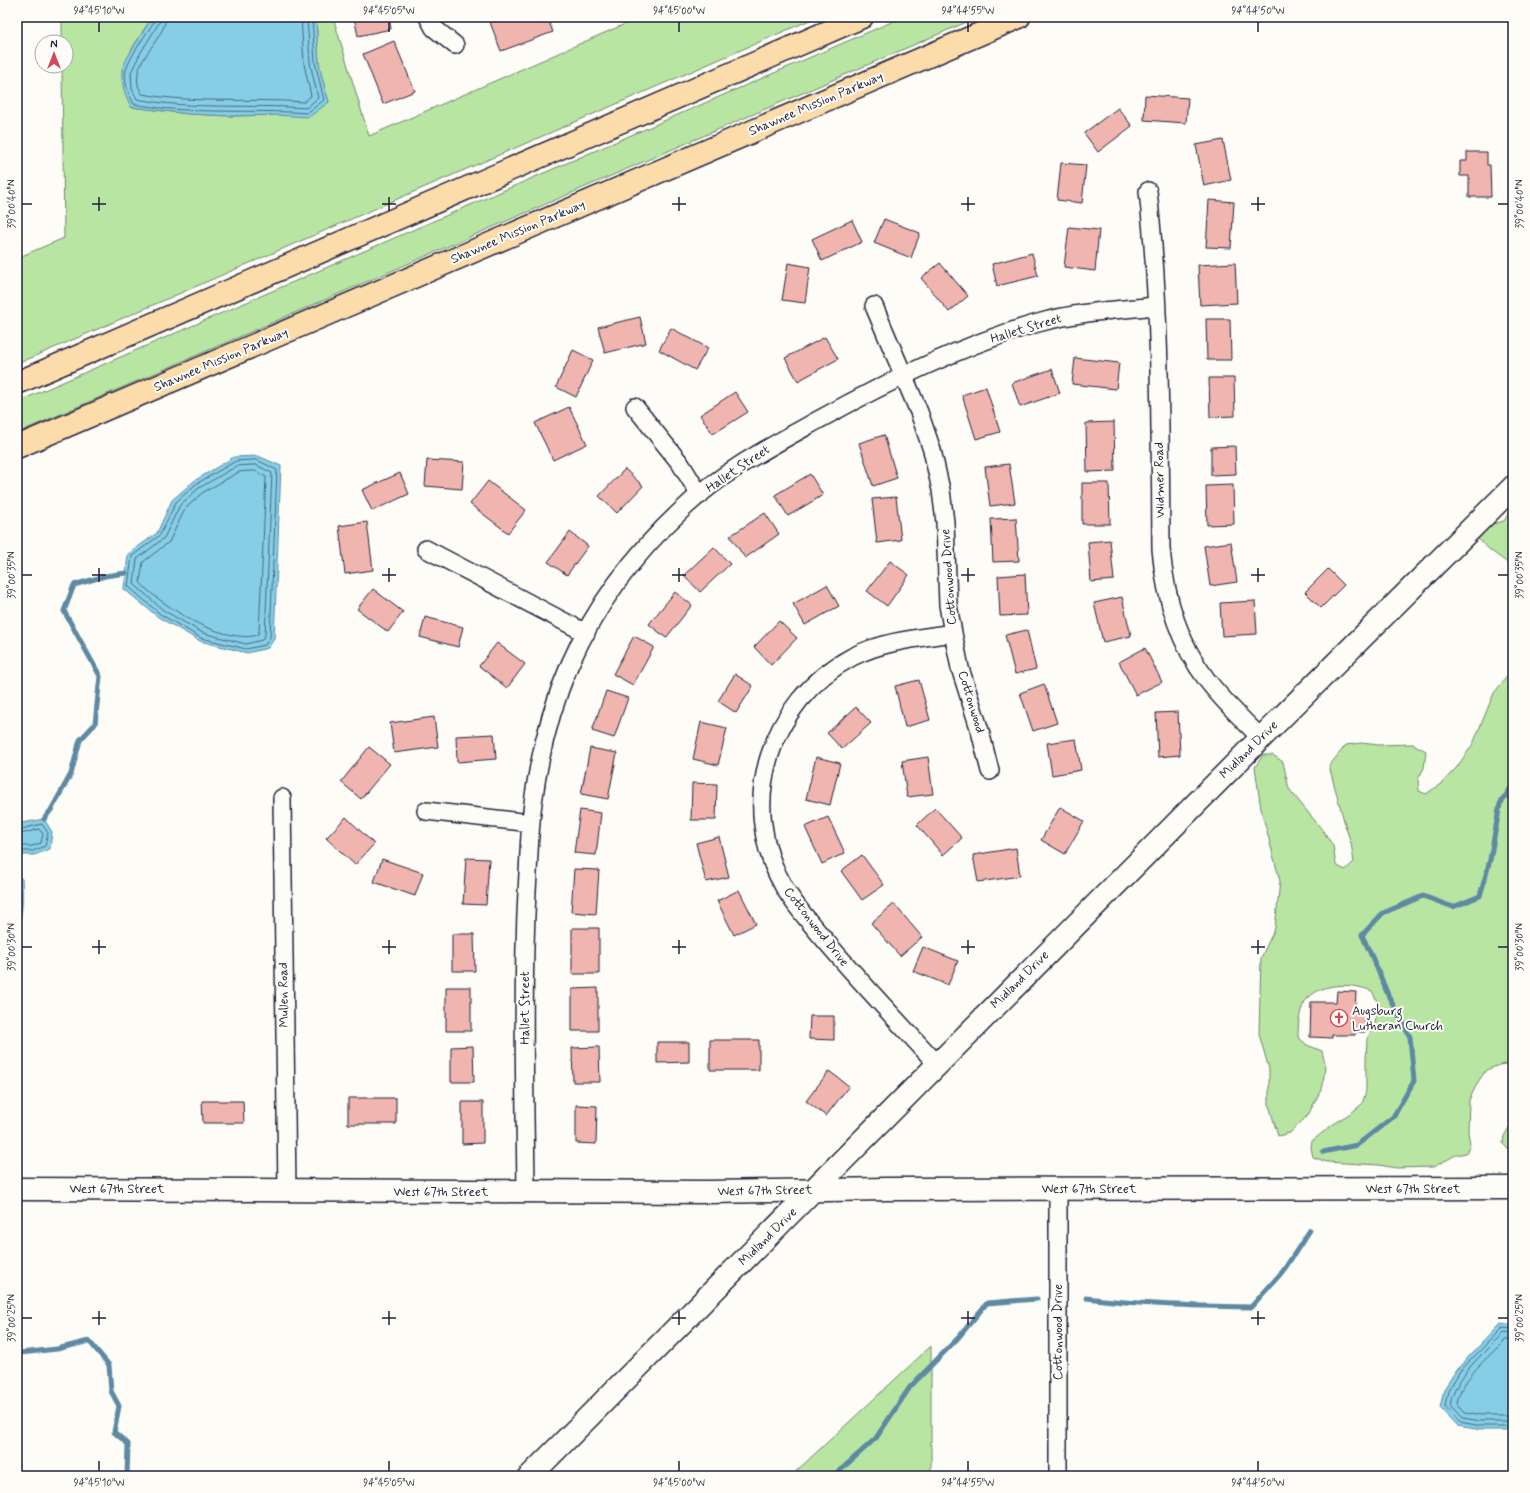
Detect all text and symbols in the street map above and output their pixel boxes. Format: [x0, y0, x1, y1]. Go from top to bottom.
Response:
text: 94°45'10"W [74, 4, 124, 18]
text: 94°45'05"W [363, 4, 415, 18]
text: 94°45'00"W [653, 4, 705, 18]
text: 94°44'55"W [942, 4, 994, 18]
text: 94°44'50"W [1232, 4, 1284, 18]
north arrow [34, 34, 74, 74]
text: N [50, 38, 58, 52]
street label: Shawnee Mission Parkway [746, 68, 886, 140]
text: 39°00'40"N [5, 179, 19, 229]
text: 39°00'40"N [1513, 179, 1527, 229]
street label: Shawnee Mission Parkway [448, 196, 588, 268]
street label: Hallet Street [988, 310, 1064, 348]
street label: Shawnee Mission Parkway [151, 324, 291, 396]
street label: Hallet Street [703, 441, 773, 497]
street label: Widmer Road [1151, 442, 1169, 518]
street label: Cottonwood Drive [937, 528, 961, 626]
text: 39°00'35"N [5, 551, 19, 599]
text: 39°00'35"N [1513, 551, 1527, 599]
street label: Cottonwood [953, 669, 989, 735]
street label: Midland Drive [1216, 717, 1282, 783]
street label: Cottonwood Drive [780, 884, 852, 970]
text: 39°00'30"N [5, 923, 19, 971]
text: 39°00'30"N [1513, 923, 1527, 971]
street label: Midland Drive [987, 947, 1053, 1013]
street label: Mullen Road [275, 962, 293, 1028]
street label: Hallet Street [517, 971, 534, 1045]
place label: Augsburg Lutheran Church [1352, 1003, 1443, 1035]
church icon: Augsburg Lutheran Church [1329, 1008, 1349, 1028]
street label: West 67th Street [69, 1181, 165, 1198]
street label: West 67th Street [1041, 1181, 1137, 1198]
street label: West 67th Street [1365, 1181, 1461, 1198]
street label: West 67th Street [717, 1182, 813, 1200]
street label: West 67th Street [393, 1184, 489, 1201]
street label: Midland Drive [735, 1204, 801, 1270]
street label: Cottonwood Drive [1050, 1284, 1067, 1380]
text: 39°00'25"N [5, 1294, 19, 1342]
text: 39°00'25"N [1513, 1294, 1527, 1342]
text: 94°45'10"W [74, 1476, 124, 1490]
text: 94°45'05"W [363, 1476, 415, 1490]
text: 94°45'00"W [653, 1476, 705, 1490]
text: 94°44'55"W [942, 1476, 994, 1490]
text: 94°44'50"W [1232, 1476, 1284, 1490]

